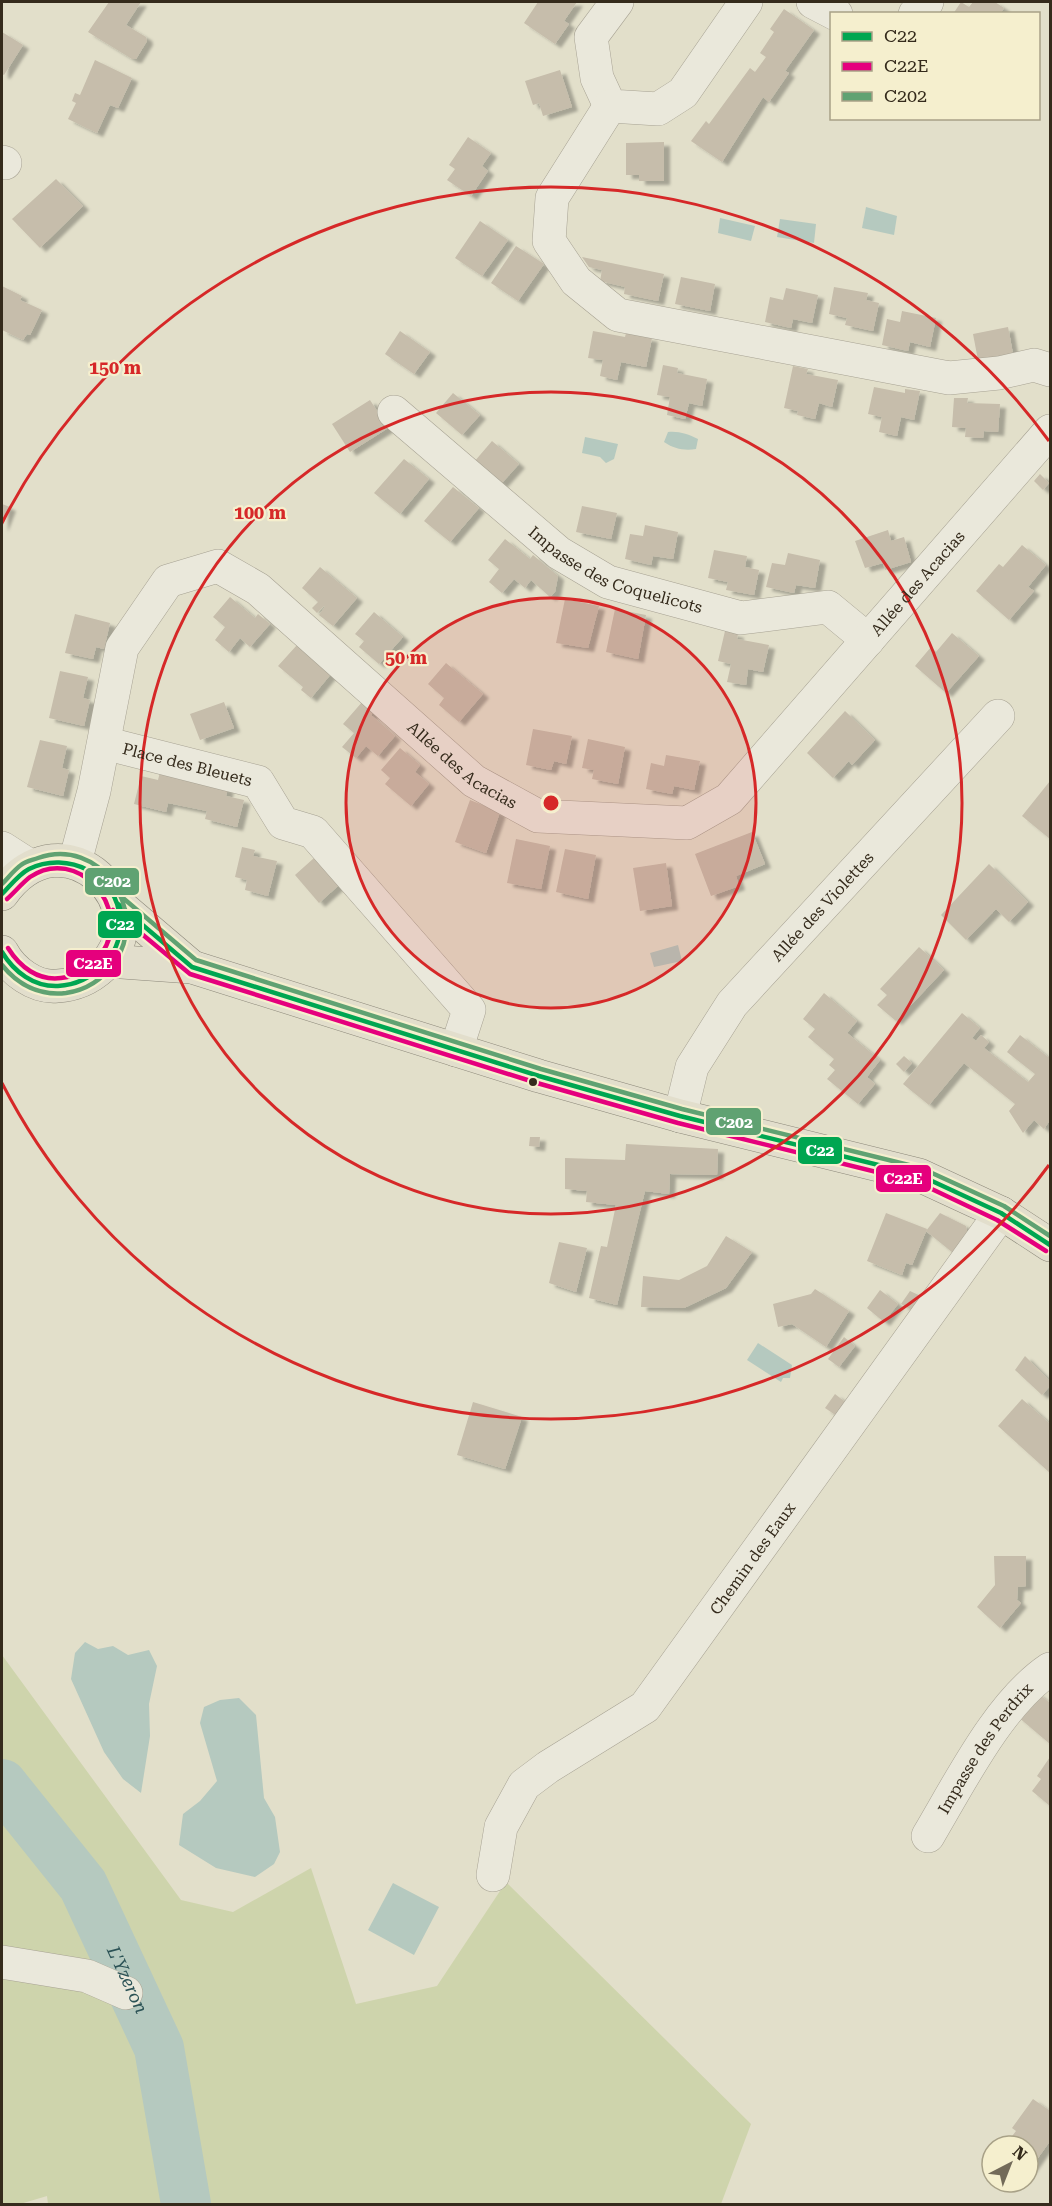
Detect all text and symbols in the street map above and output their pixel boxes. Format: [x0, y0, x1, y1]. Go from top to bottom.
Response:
legend [830, 12, 1040, 120]
text: C22 [884, 25, 917, 46]
text: C22E [884, 55, 929, 76]
text: C202 [884, 85, 927, 106]
text: 150 m [89, 357, 142, 378]
text: 100 m [234, 502, 287, 523]
street label: Impasse des Coquelicots [525, 522, 705, 617]
street label: Allée des Acacias [867, 527, 969, 640]
text: 50 m [385, 647, 428, 668]
street label: Allée des Acacias [404, 718, 520, 813]
street label: Place des Bleuets [120, 739, 254, 790]
centre of rings [541, 793, 561, 813]
street label: Allée des Violettes [767, 848, 878, 965]
line badge: C202 [84, 867, 140, 896]
text: C202 [93, 872, 131, 891]
line badge: C22 [97, 910, 143, 939]
text: C22 [105, 915, 135, 934]
line badge: C22E [65, 949, 122, 978]
text: C22E [73, 954, 113, 973]
unlabelled marker [527, 1076, 539, 1088]
line badge: C202 [705, 1107, 762, 1136]
text: C202 [715, 1113, 753, 1132]
line badge: C22 [797, 1136, 843, 1165]
text: C22 [805, 1141, 835, 1160]
line badge: C22E [875, 1164, 932, 1193]
text: C22E [883, 1169, 923, 1188]
street label: Chemin des Eaux [706, 1498, 800, 1618]
street label: Impasse des Perdrix [934, 1678, 1037, 1817]
water label: L'Yzeron [102, 1942, 152, 2017]
north arrow [980, 2134, 1040, 2194]
text: N [1009, 2142, 1031, 2164]

